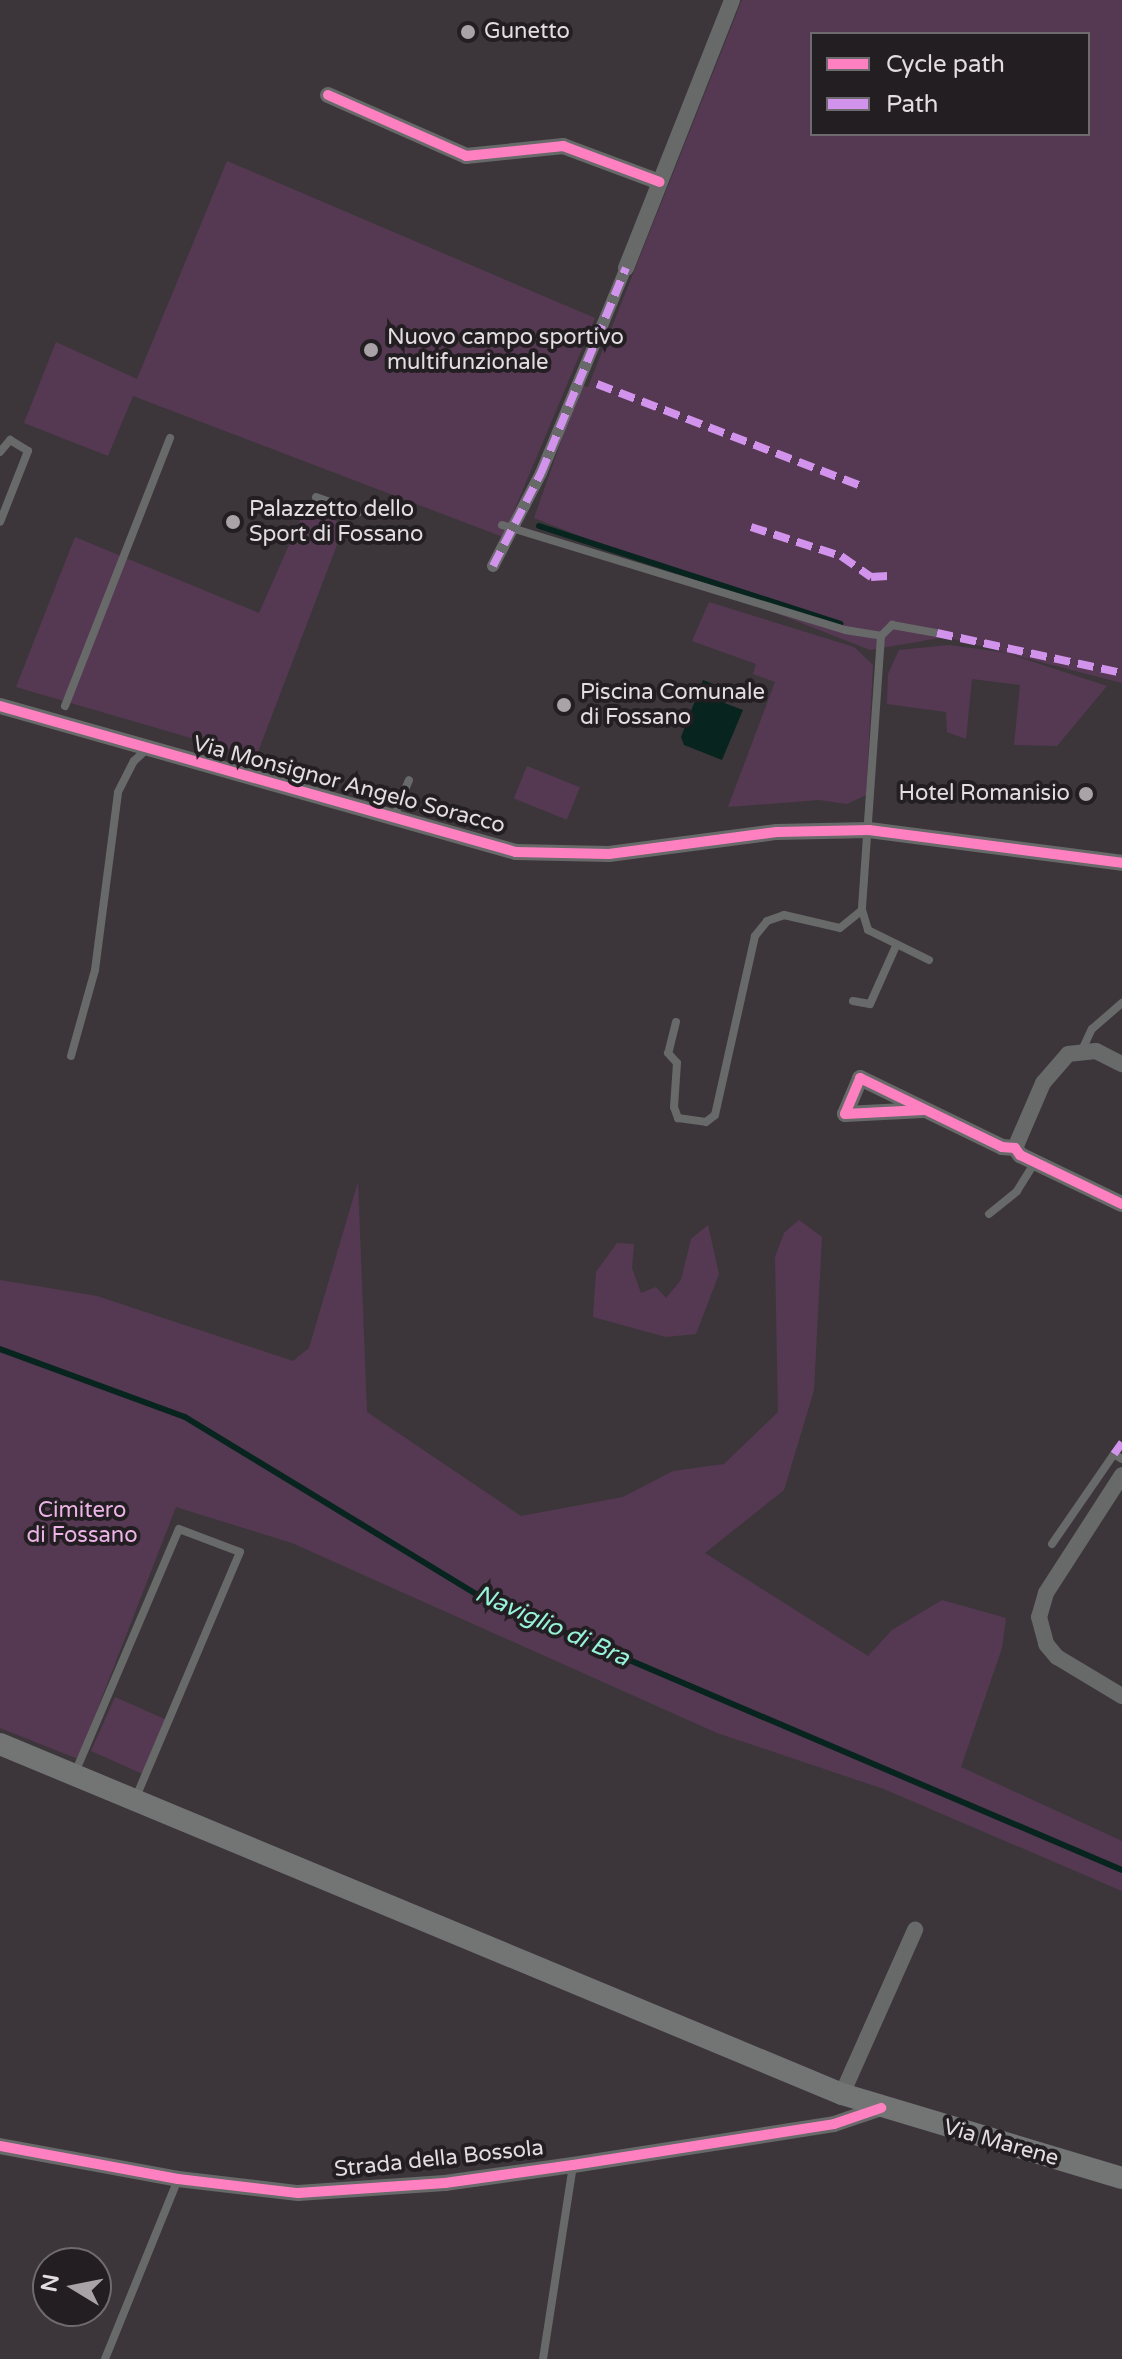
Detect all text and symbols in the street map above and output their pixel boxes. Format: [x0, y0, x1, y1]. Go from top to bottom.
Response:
place label: Gunetto [484, 19, 570, 45]
marker: Gunetto [459, 23, 477, 41]
legend [810, 32, 1090, 136]
text: Cycle path [886, 50, 1005, 79]
text: Path [886, 90, 939, 119]
place label: Nuovo campo sportivo multifunzionale [387, 324, 624, 376]
marker: Nuovo campo sportivo multifunzionale [362, 341, 380, 359]
place label: Palazzetto dello Sport di Fossano [249, 496, 423, 548]
marker: Palazzetto dello Sport di Fossano [224, 513, 242, 531]
place label: Piscina Comunale di Fossano [580, 679, 765, 730]
marker: Piscina Comunale di Fossano [555, 696, 573, 714]
street label: Via Monsignor Angelo Soracco [190, 731, 508, 839]
place label: Hotel Romanisio [899, 781, 1070, 807]
marker: Hotel Romanisio [1077, 785, 1095, 803]
park label: Cimitero di Fossano [26, 1497, 138, 1548]
water label: Naviglio di Bra [470, 1579, 634, 1673]
street label: Via Marene [940, 2114, 1062, 2172]
street label: Strada della Bossola [333, 2135, 545, 2183]
north arrow [32, 2247, 112, 2327]
text: N [36, 2272, 65, 2294]

